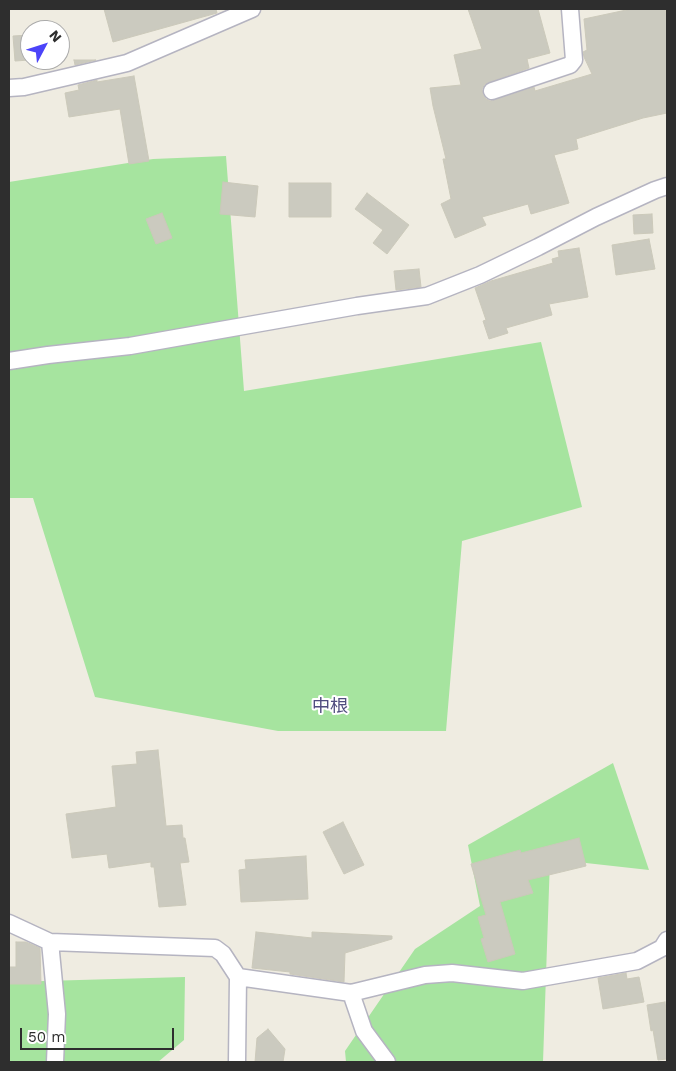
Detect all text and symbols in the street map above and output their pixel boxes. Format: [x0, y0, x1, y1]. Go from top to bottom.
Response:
north arrow [20, 20, 70, 70]
text: N [46, 27, 65, 45]
district label: 中根 [312, 696, 348, 718]
scale bar [22, 1018, 176, 1050]
text: 50 m [28, 1028, 65, 1046]

